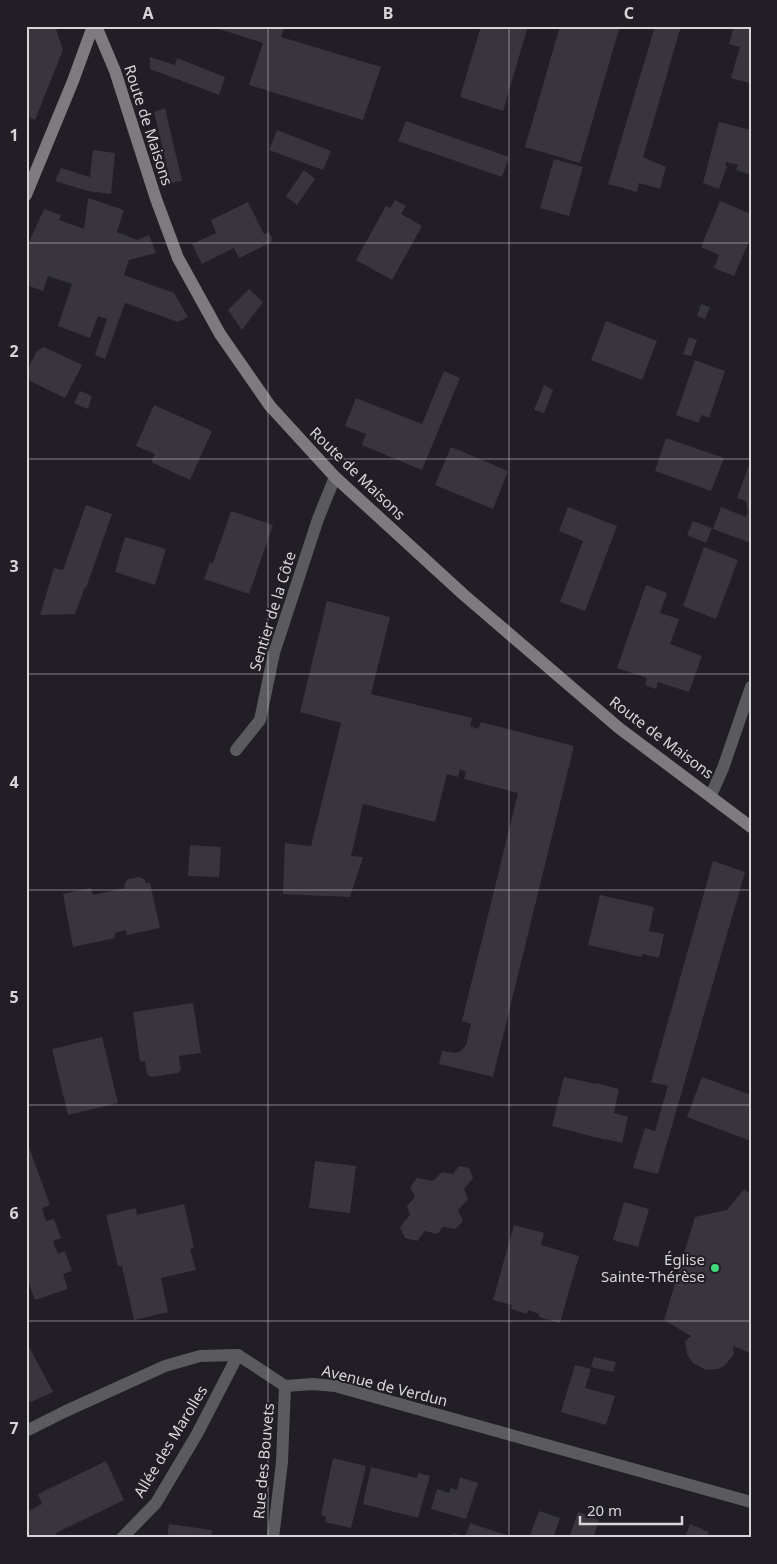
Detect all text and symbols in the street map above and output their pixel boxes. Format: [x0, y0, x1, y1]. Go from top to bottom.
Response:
text: A [142, 2, 154, 24]
text: B [383, 2, 393, 24]
text: C [624, 2, 634, 24]
street label: Route de Maisons [120, 62, 178, 188]
text: 1 [9, 124, 19, 146]
text: 2 [9, 340, 19, 362]
street label: Route de Maisons [306, 422, 410, 524]
street label: Sentier de la Côte [244, 549, 300, 673]
text: 3 [9, 555, 19, 577]
street label: Route de Maisons [606, 691, 718, 783]
text: 4 [9, 771, 19, 793]
text: 5 [9, 986, 19, 1008]
text: 6 [9, 1202, 19, 1224]
place label: Église Sainte-Thérèse [601, 1249, 705, 1286]
marker: Église Sainte-Thérèse [709, 1262, 721, 1274]
street label: Avenue de Verdun [320, 1360, 450, 1410]
street label: Allée des Marolles [129, 1381, 211, 1501]
street label: Rue des Bouvets [248, 1402, 278, 1520]
text: 7 [9, 1417, 19, 1439]
scale bar [580, 1494, 682, 1526]
text: 20 m [587, 1500, 622, 1520]

